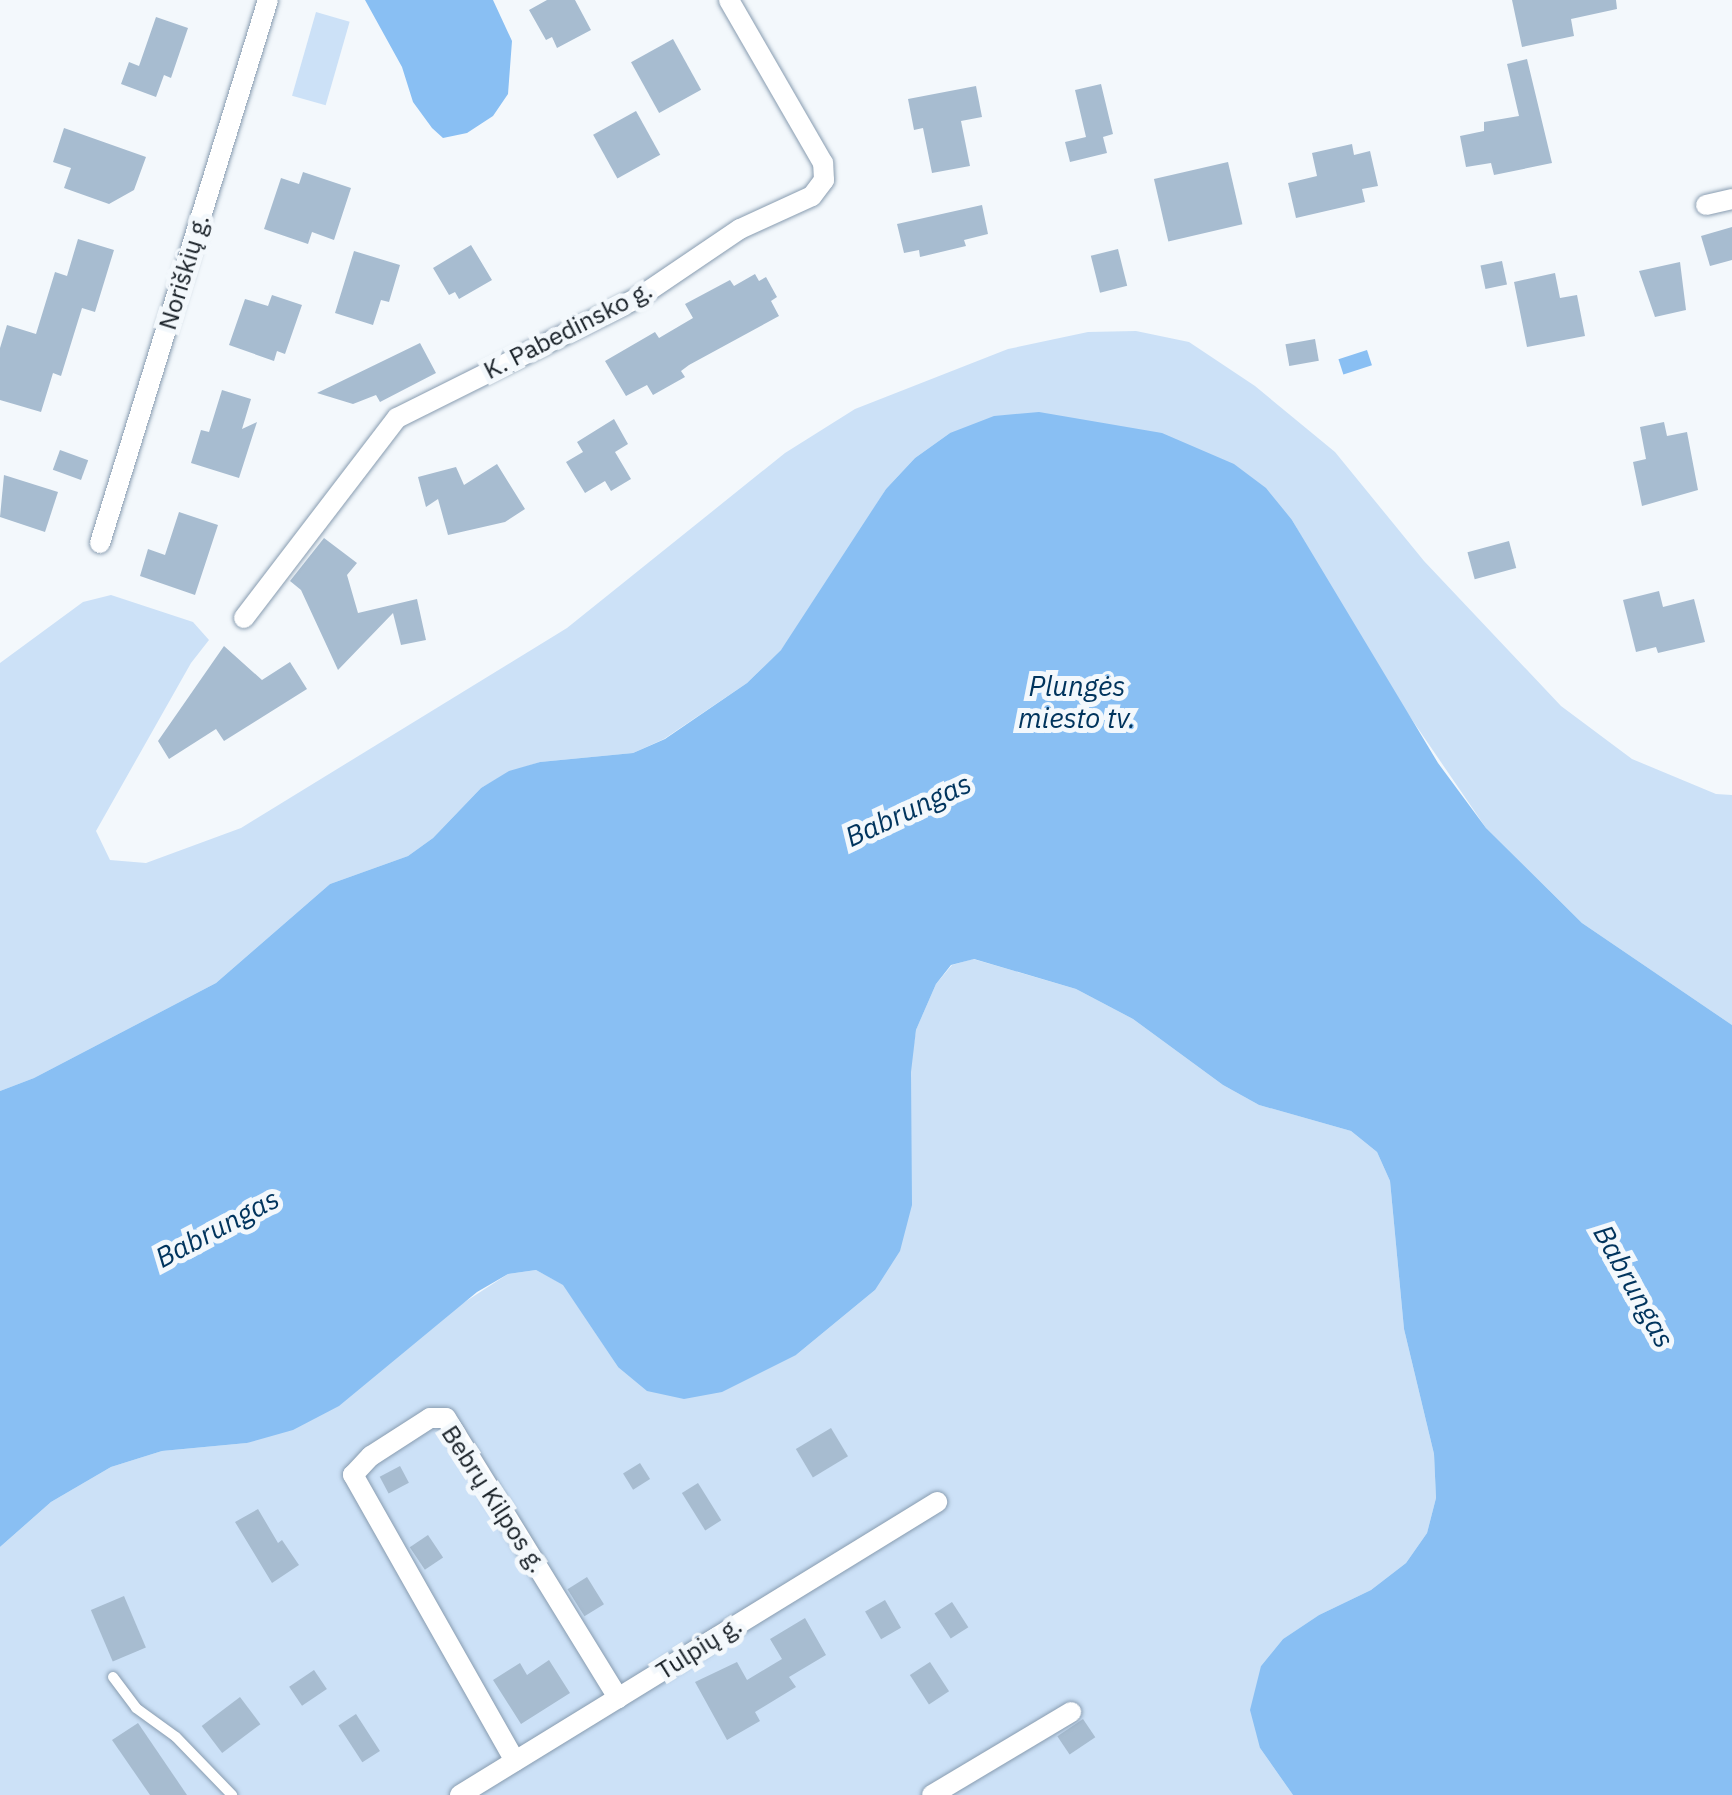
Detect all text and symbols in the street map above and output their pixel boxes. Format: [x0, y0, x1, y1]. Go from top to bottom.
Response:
street label: Noriškių g. [152, 211, 216, 333]
street label: K. Pabedinsko g. [479, 275, 657, 385]
water label: Plungės miesto tv. [1018, 669, 1136, 735]
water label: Babrungas [840, 766, 976, 854]
water label: Babrungas [149, 1181, 285, 1275]
water label: Babrungas [1587, 1219, 1681, 1353]
street label: Bebrų Kilpos g. [435, 1420, 553, 1578]
street label: Tulpių g. [651, 1610, 747, 1686]

